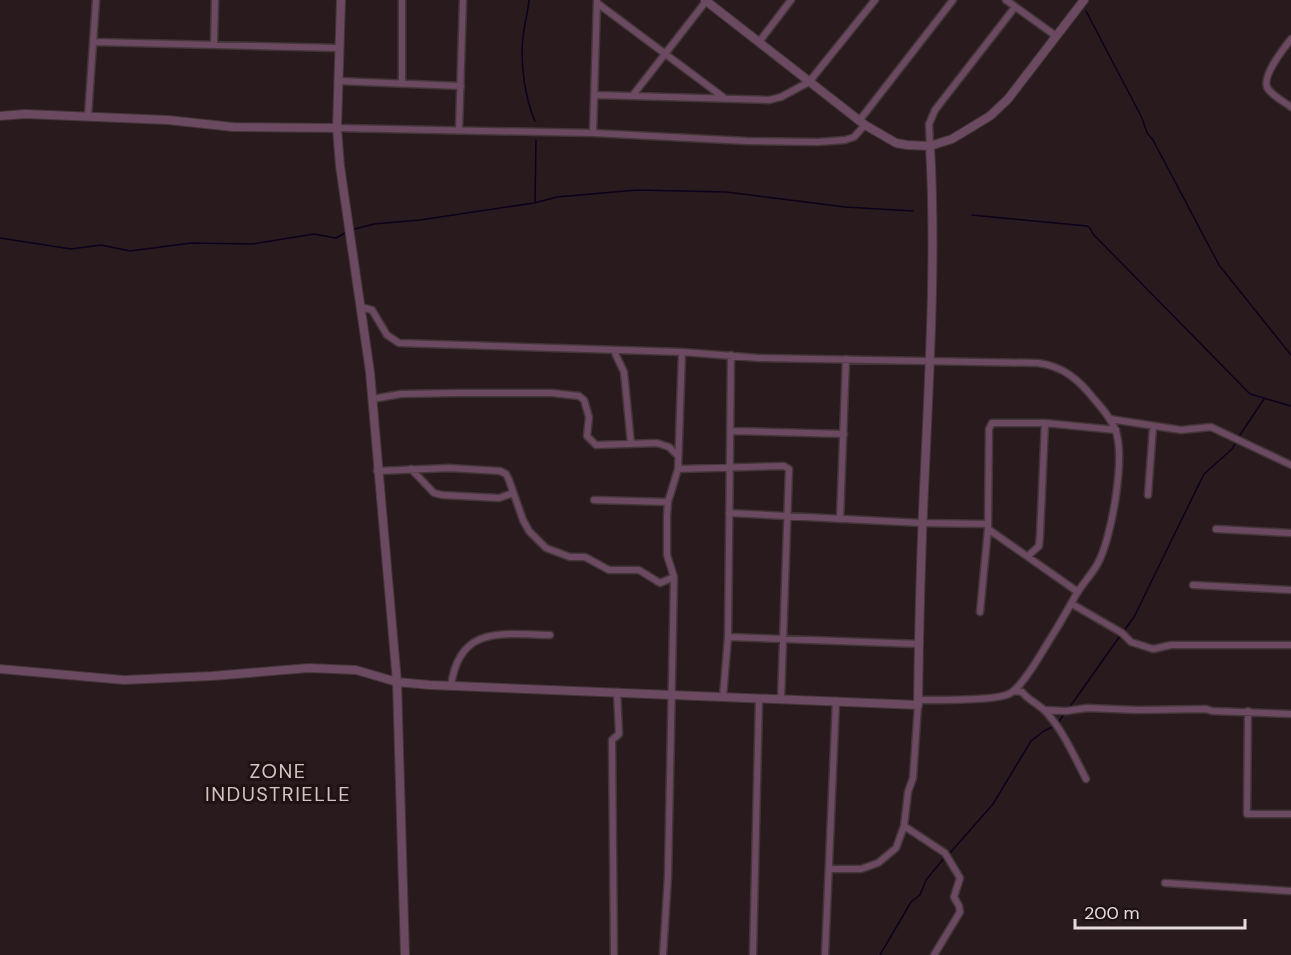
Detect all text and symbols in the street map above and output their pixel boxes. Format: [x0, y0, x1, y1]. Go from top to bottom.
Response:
district label: ZONE INDUSTRIELLE [205, 758, 351, 807]
scale bar [1075, 892, 1244, 930]
text: 200 m [1084, 901, 1140, 925]

